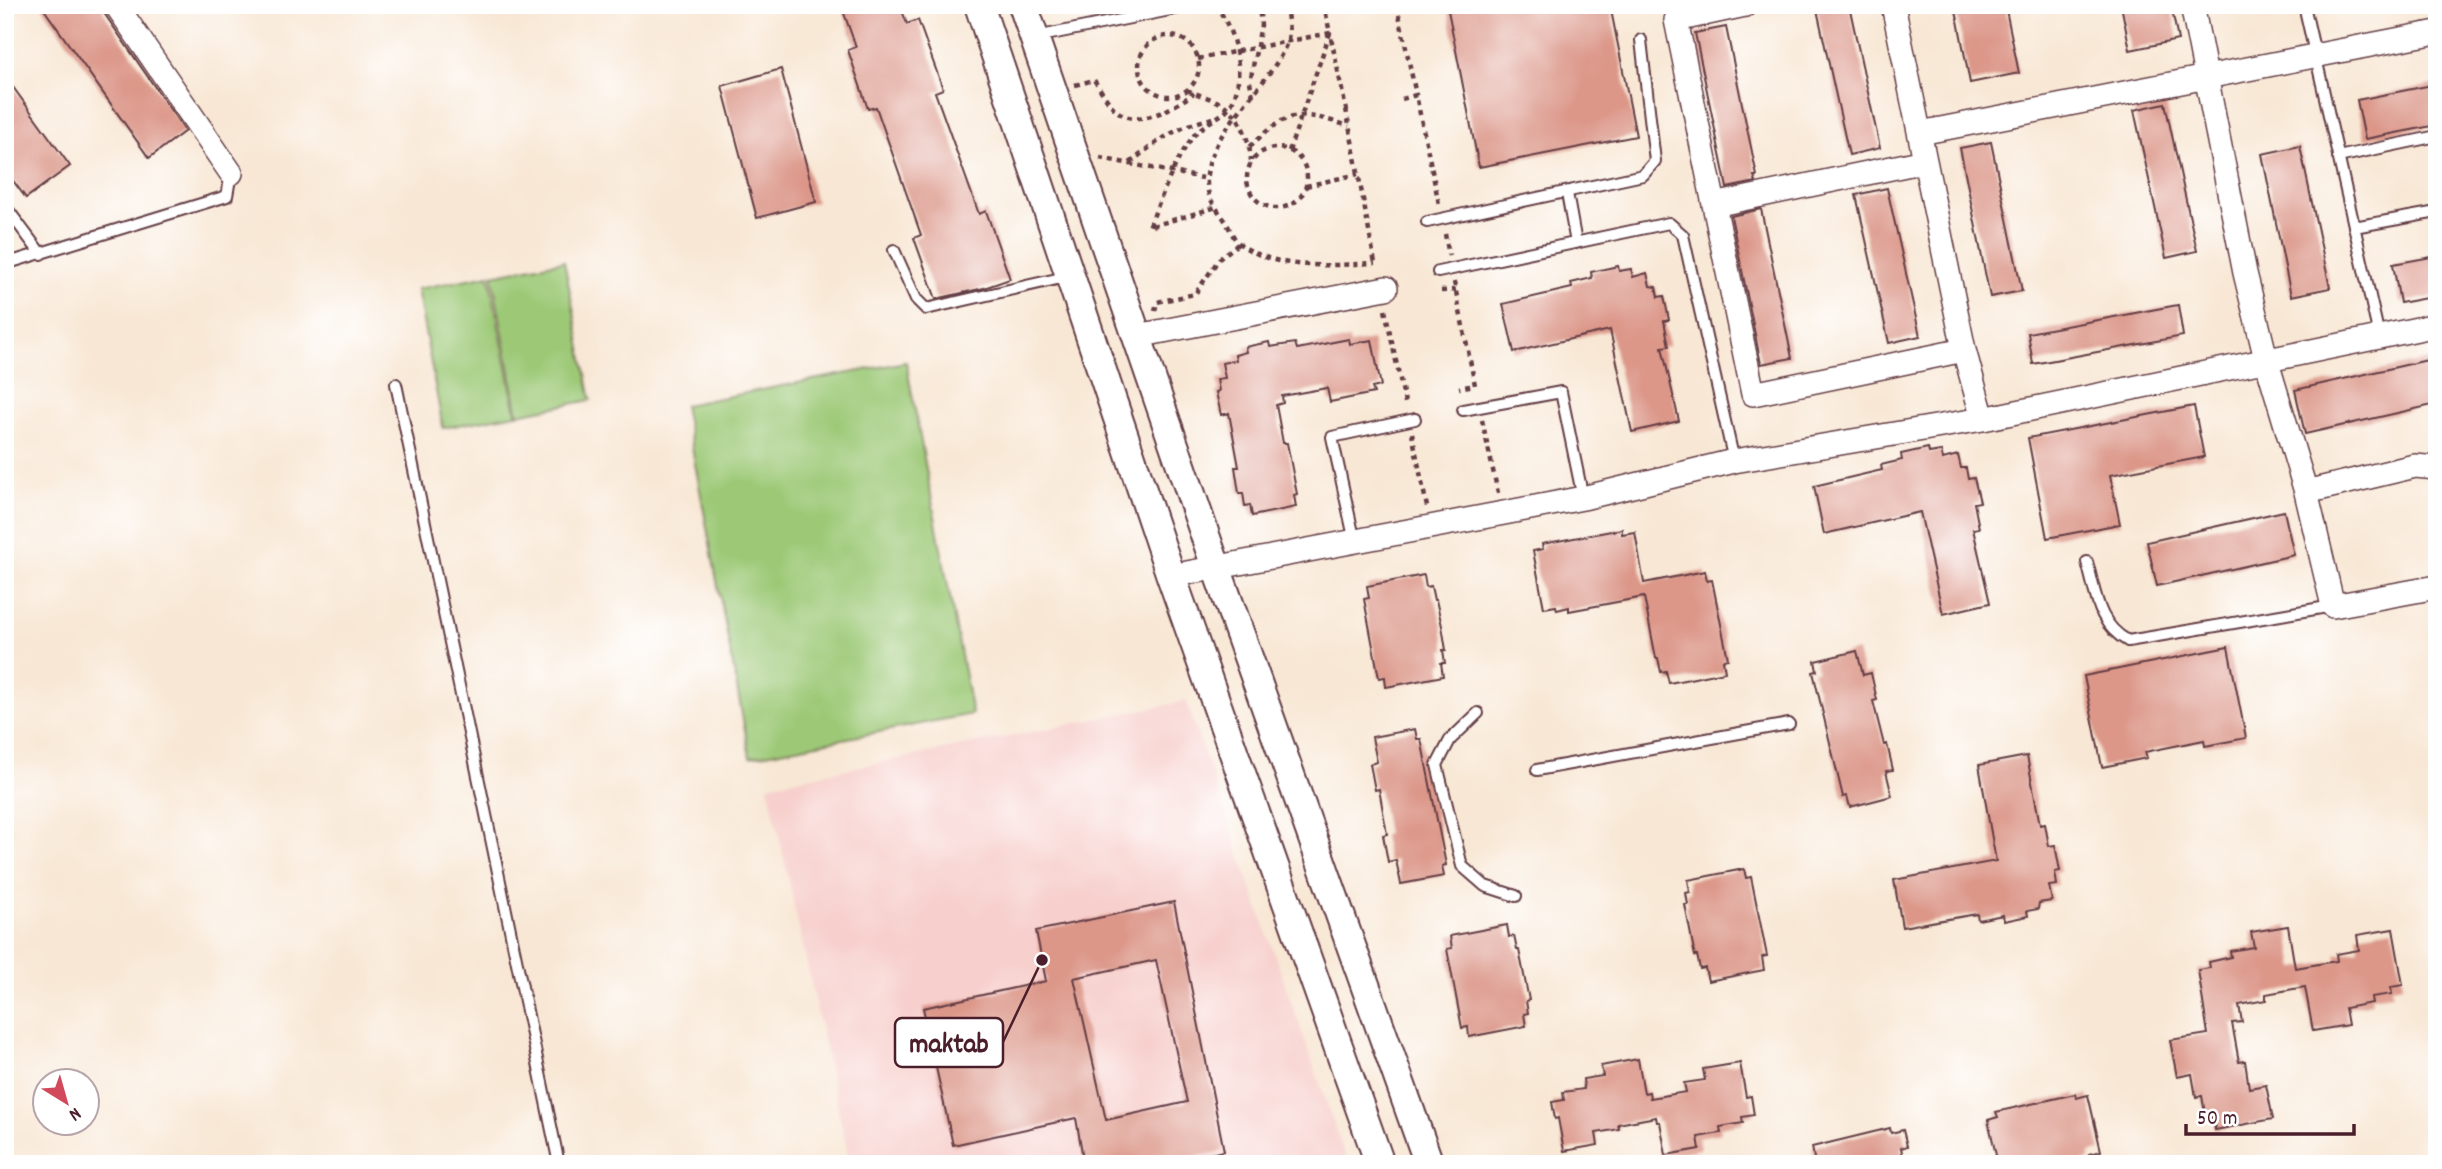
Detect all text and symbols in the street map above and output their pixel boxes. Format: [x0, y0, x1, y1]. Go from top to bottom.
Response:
callout: maktab [895, 1018, 1003, 1067]
text: maktab [909, 1027, 989, 1067]
north arrow [32, 1068, 102, 1138]
scale bar [2186, 1092, 2354, 1136]
text: N [62, 1099, 86, 1126]
text: 50 m [2197, 1105, 2237, 1135]

